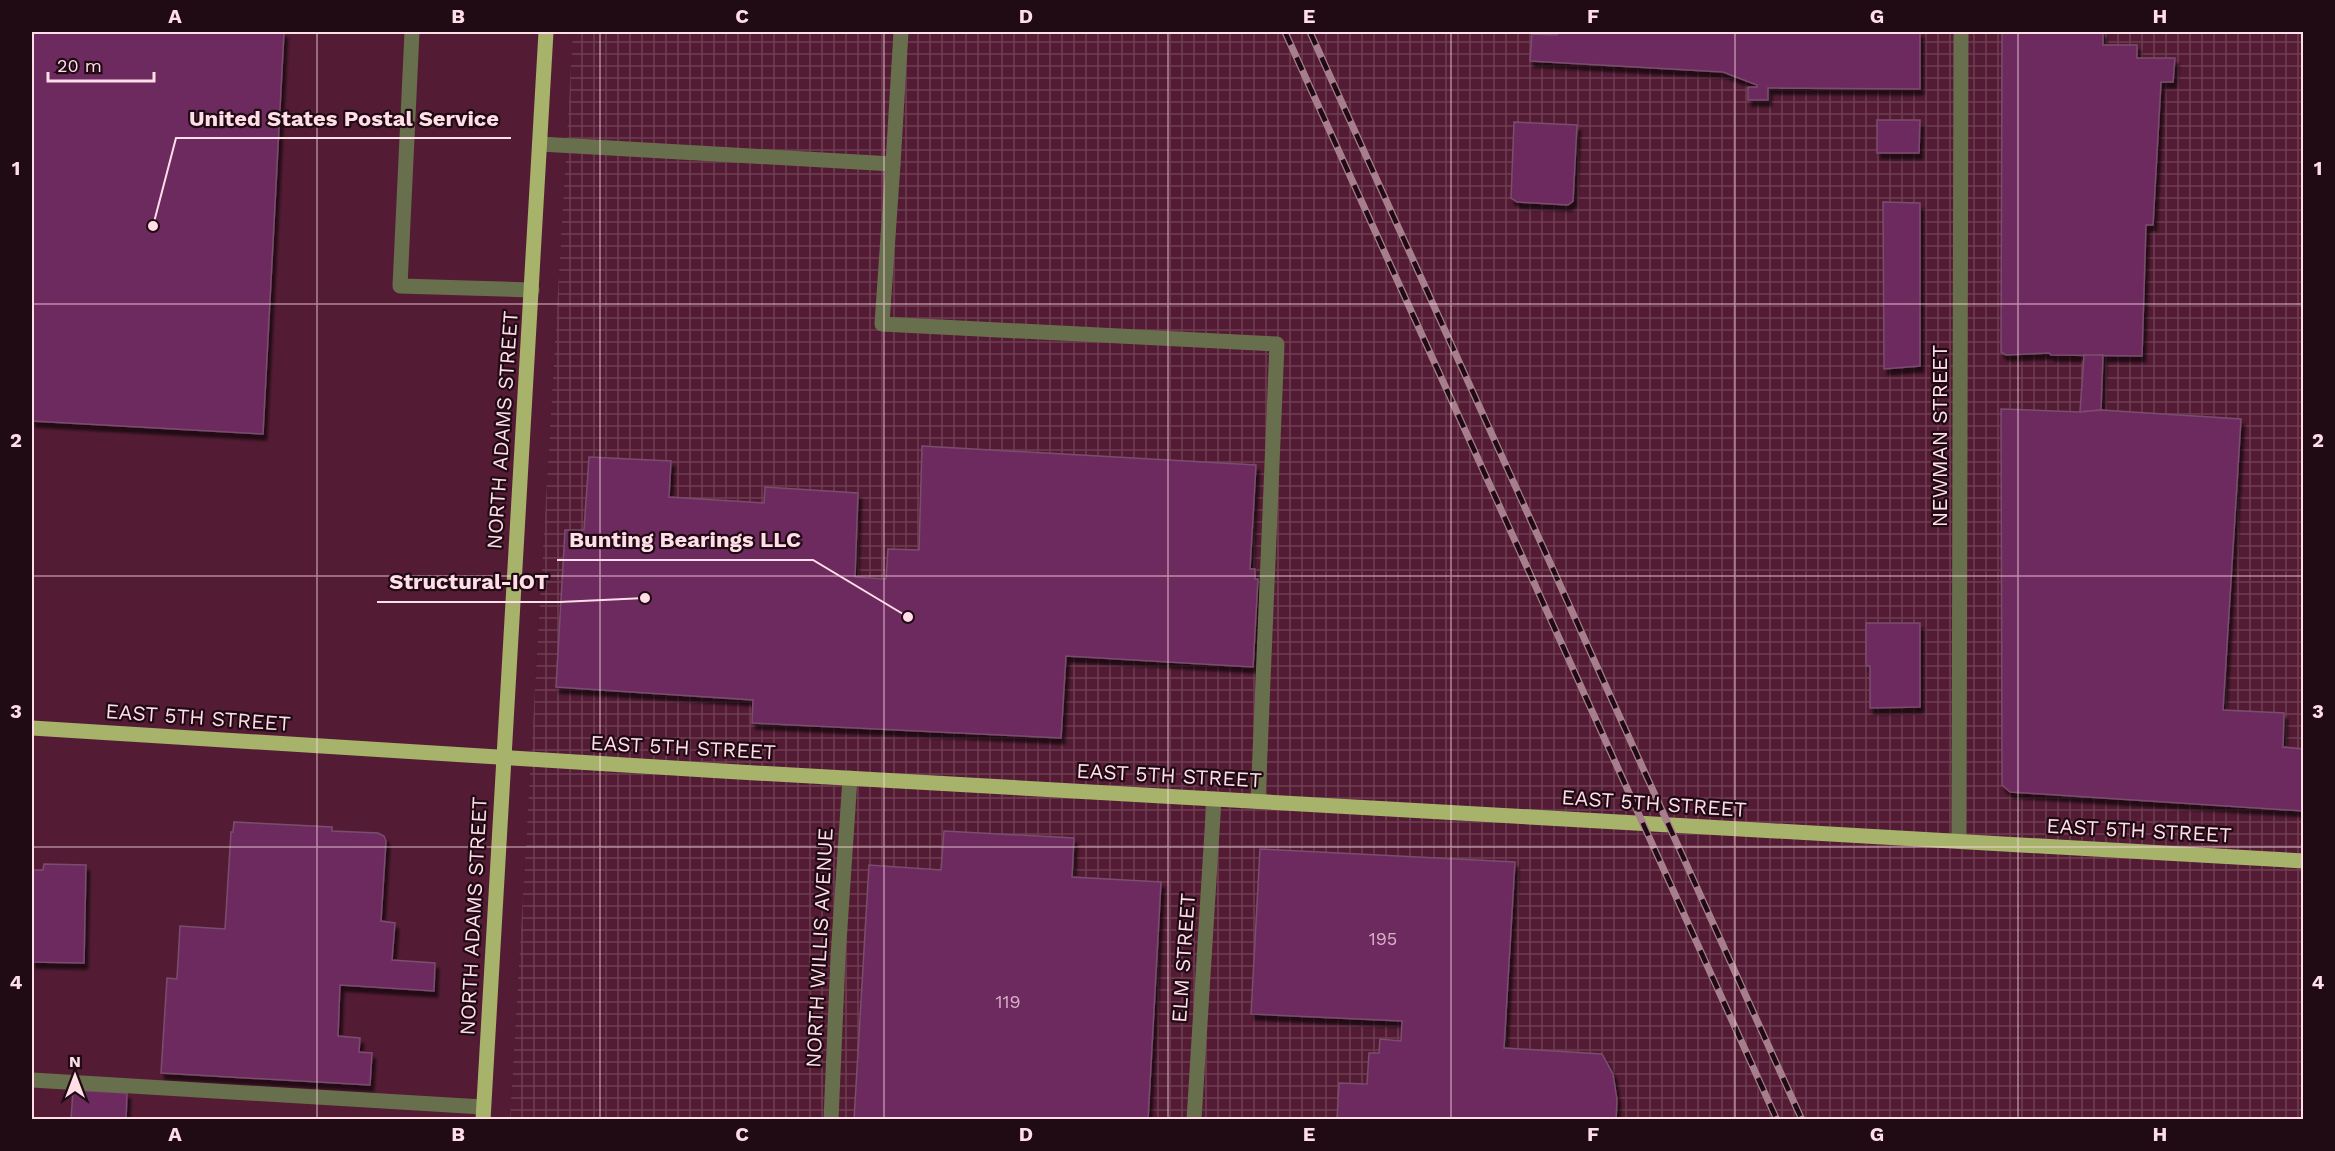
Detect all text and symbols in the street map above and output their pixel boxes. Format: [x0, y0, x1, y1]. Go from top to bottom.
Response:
text: A [168, 4, 182, 28]
text: B [451, 4, 465, 28]
text: C [735, 4, 749, 28]
text: D [1019, 4, 1033, 28]
text: E [1303, 4, 1315, 28]
text: F [1587, 4, 1599, 28]
text: G [1870, 4, 1884, 28]
text: H [2153, 4, 2167, 28]
scale bar [48, 45, 154, 83]
text: 20 m [57, 55, 102, 76]
callout: United States Postal Service [176, 98, 511, 138]
text: United States Postal Service [189, 106, 499, 131]
text: 1 [12, 156, 20, 180]
text: 1 [2314, 156, 2322, 180]
street label: NORTH ADAMS STREET [481, 310, 523, 550]
street label: NEWMAN STREET [1927, 345, 1952, 527]
text: 2 [10, 428, 22, 452]
text: 2 [2312, 428, 2324, 452]
callout: Bunting Bearings LLC [557, 520, 813, 560]
text: Bunting Bearings LLC [569, 527, 801, 552]
callout: Structural-IOT [377, 562, 560, 602]
text: Structural-IOT [389, 569, 549, 594]
street label: EAST 5TH STREET [105, 698, 292, 736]
text: 3 [10, 699, 22, 723]
text: 3 [2312, 699, 2324, 723]
street label: EAST 5TH STREET [590, 730, 777, 764]
street label: EAST 5TH STREET [1076, 758, 1263, 792]
street label: EAST 5TH STREET [1561, 784, 1748, 822]
street label: NORTH ADAMS STREET [454, 796, 492, 1036]
street label: EAST 5TH STREET [2046, 813, 2233, 847]
street label: NORTH WILLIS AVENUE [800, 827, 838, 1069]
street label: ELM STREET [1166, 892, 1200, 1024]
house number: 195 [1369, 928, 1397, 949]
text: 4 [10, 970, 23, 994]
text: 4 [2312, 970, 2325, 994]
house number: 119 [995, 991, 1021, 1012]
north arrow [45, 1046, 105, 1106]
text: N [69, 1052, 81, 1071]
text: A [168, 1122, 182, 1146]
text: B [451, 1122, 465, 1146]
text: C [735, 1122, 749, 1146]
text: D [1019, 1122, 1033, 1146]
text: E [1303, 1122, 1315, 1146]
text: F [1587, 1122, 1599, 1146]
text: G [1870, 1122, 1884, 1146]
text: H [2153, 1122, 2167, 1146]

